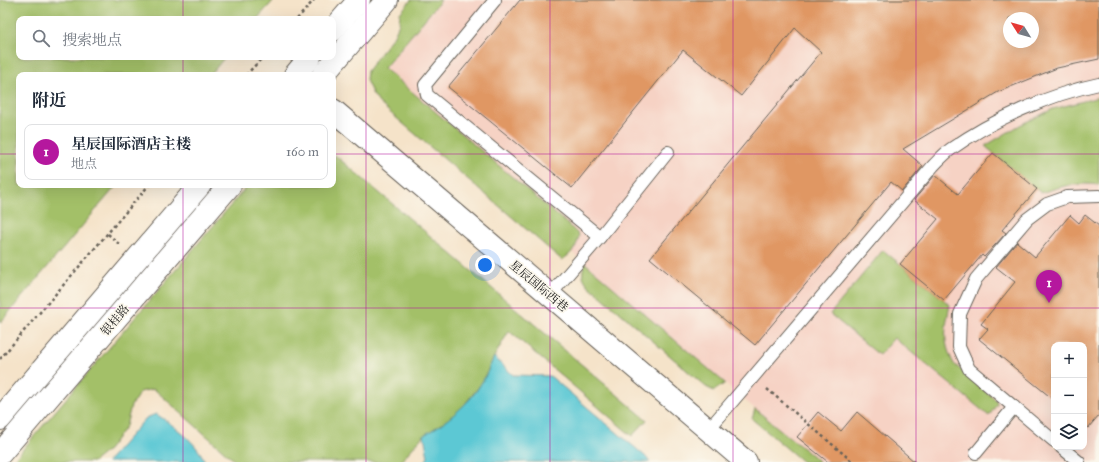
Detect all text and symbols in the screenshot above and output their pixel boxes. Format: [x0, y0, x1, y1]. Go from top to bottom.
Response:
north arrow [1003, 12, 1039, 48]
search box [16, 16, 336, 60]
icon: search [30, 27, 52, 49]
text: 搜索地点 [62, 31, 122, 49]
text: 附近 [32, 90, 66, 111]
text: 星辰国际酒店主楼 [71, 135, 191, 153]
text: 1 [43, 144, 49, 160]
text: 160 m [286, 144, 319, 160]
text: 地点 [71, 156, 97, 172]
your location [475, 255, 495, 275]
street label: 星辰国际西巷 [507, 257, 571, 315]
pin: 1 [1036, 270, 1062, 303]
street label: 银桂路 [98, 302, 132, 338]
map controls [1051, 342, 1087, 450]
button: + [1051, 342, 1087, 378]
button: − [1051, 378, 1087, 414]
button: layers [1051, 414, 1087, 450]

